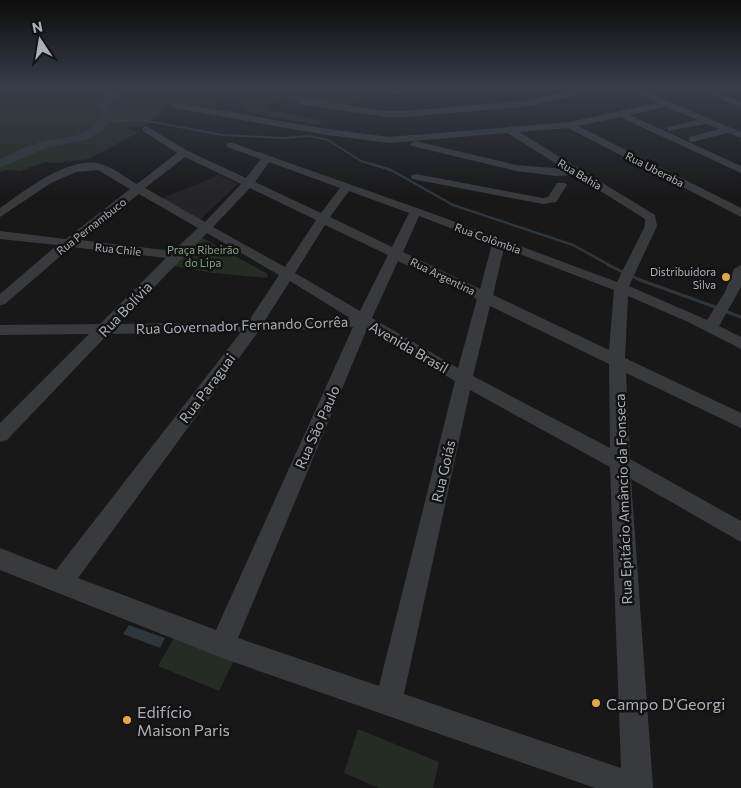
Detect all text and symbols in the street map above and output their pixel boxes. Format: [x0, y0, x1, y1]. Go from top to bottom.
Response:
north arrow [15, 15, 65, 65]
text: N [30, 17, 44, 36]
street label: Rua Uberaba [624, 149, 686, 189]
street label: Rua Bahia [556, 156, 604, 192]
street label: Rua Pernambuco [54, 195, 129, 257]
street label: Rua Colômbia [453, 220, 523, 256]
street label: Rua Chile [94, 240, 142, 258]
park label: Praça Ribeirão do Lipa [167, 243, 239, 269]
street label: Rua Argentina [408, 255, 478, 297]
place label: Distribuidora Silva [650, 265, 716, 291]
marker: Distribuidora Silva [720, 271, 732, 283]
street label: Rua Bolívia [95, 278, 155, 340]
street label: Rua Governador Fernando Corrêa [136, 313, 348, 337]
street label: Avenida Brasil [366, 318, 452, 376]
street label: Rua Paraguai [175, 350, 239, 426]
street label: Rua São Paulo [291, 383, 343, 471]
street label: Rua Epitácio Amâncio da Fonseca [611, 393, 635, 605]
street label: Rua Goiás [428, 438, 458, 504]
place label: Campo D'Georgi [606, 694, 725, 713]
marker: Campo D'Georgi [590, 697, 602, 709]
place label: Edifício Maison Paris [137, 702, 230, 739]
marker: Edifício Maison Paris [121, 714, 133, 726]

